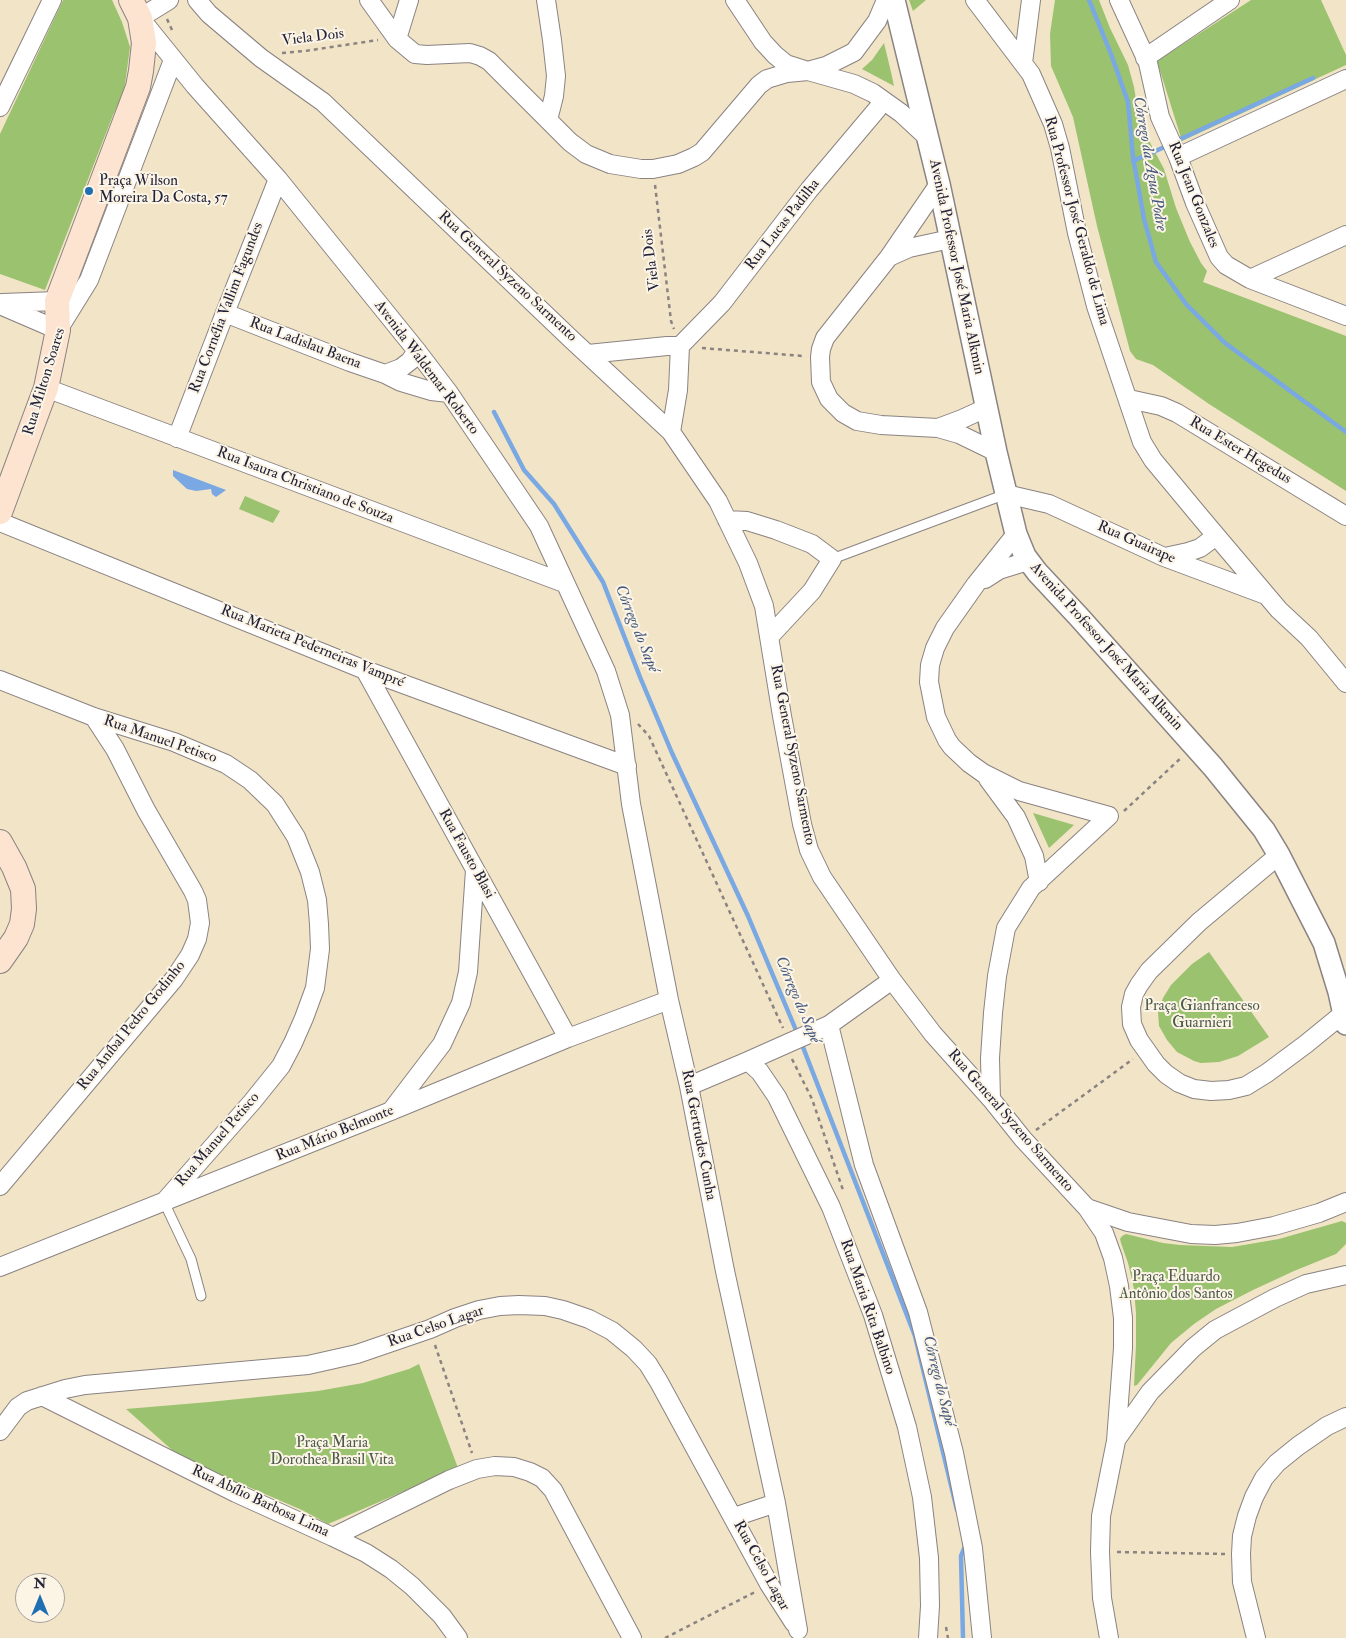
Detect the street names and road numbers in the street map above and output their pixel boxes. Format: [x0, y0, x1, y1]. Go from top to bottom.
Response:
street label: Viela Dois [281, 25, 345, 51]
street label: Rua Professor José Geraldo de Lima [1039, 115, 1113, 327]
street label: Rua Jean Gonzales [1163, 139, 1223, 251]
street label: Avenida Professor José Maria Alkmin [924, 158, 988, 376]
street label: Rua Lucas Padilha [742, 176, 824, 274]
street label: Rua General Syzeno Sarmento [434, 208, 580, 346]
street label: Rua Cornélia Vallim Fagundes [186, 220, 268, 396]
street label: Viela Dois [639, 228, 665, 292]
street label: Avenida Waldemar Roberto [370, 297, 482, 439]
street label: Rua Ladislau Baena [247, 314, 363, 374]
street label: Rua Milton Soares [20, 326, 70, 438]
street label: Rua Ester Hegedus [1186, 413, 1294, 489]
street label: Rua Isaura Christiano de Souza [214, 444, 396, 528]
street label: Rua Guairape [1094, 518, 1178, 568]
street label: Avenida Professor José Maria Alkmin [1026, 559, 1186, 735]
street label: Rua Marieta Pederneiras Vampré [217, 602, 407, 692]
street label: Rua General Syzeno Sarmento [766, 663, 818, 847]
street label: Rua Manuel Petisco [101, 712, 219, 768]
street label: Rua Fausto Blasi [434, 806, 498, 902]
street label: Rua Aníbal Pedro Godinho [74, 958, 190, 1094]
street label: Rua General Syzeno Sarmento [943, 1046, 1077, 1196]
street label: Rua Gertrudes Cunha [677, 1068, 719, 1202]
street label: Rua Manuel Petisco [172, 1089, 264, 1191]
street label: Rua Mário Belmonte [273, 1102, 397, 1166]
street label: Rua Maria Rita Balbino [835, 1237, 899, 1377]
street label: Rua Celso Lagar [386, 1302, 486, 1352]
street label: Rua Abílio Barbosa Lima [188, 1462, 332, 1542]
street label: Rua Celso Lagar [729, 1518, 793, 1614]

